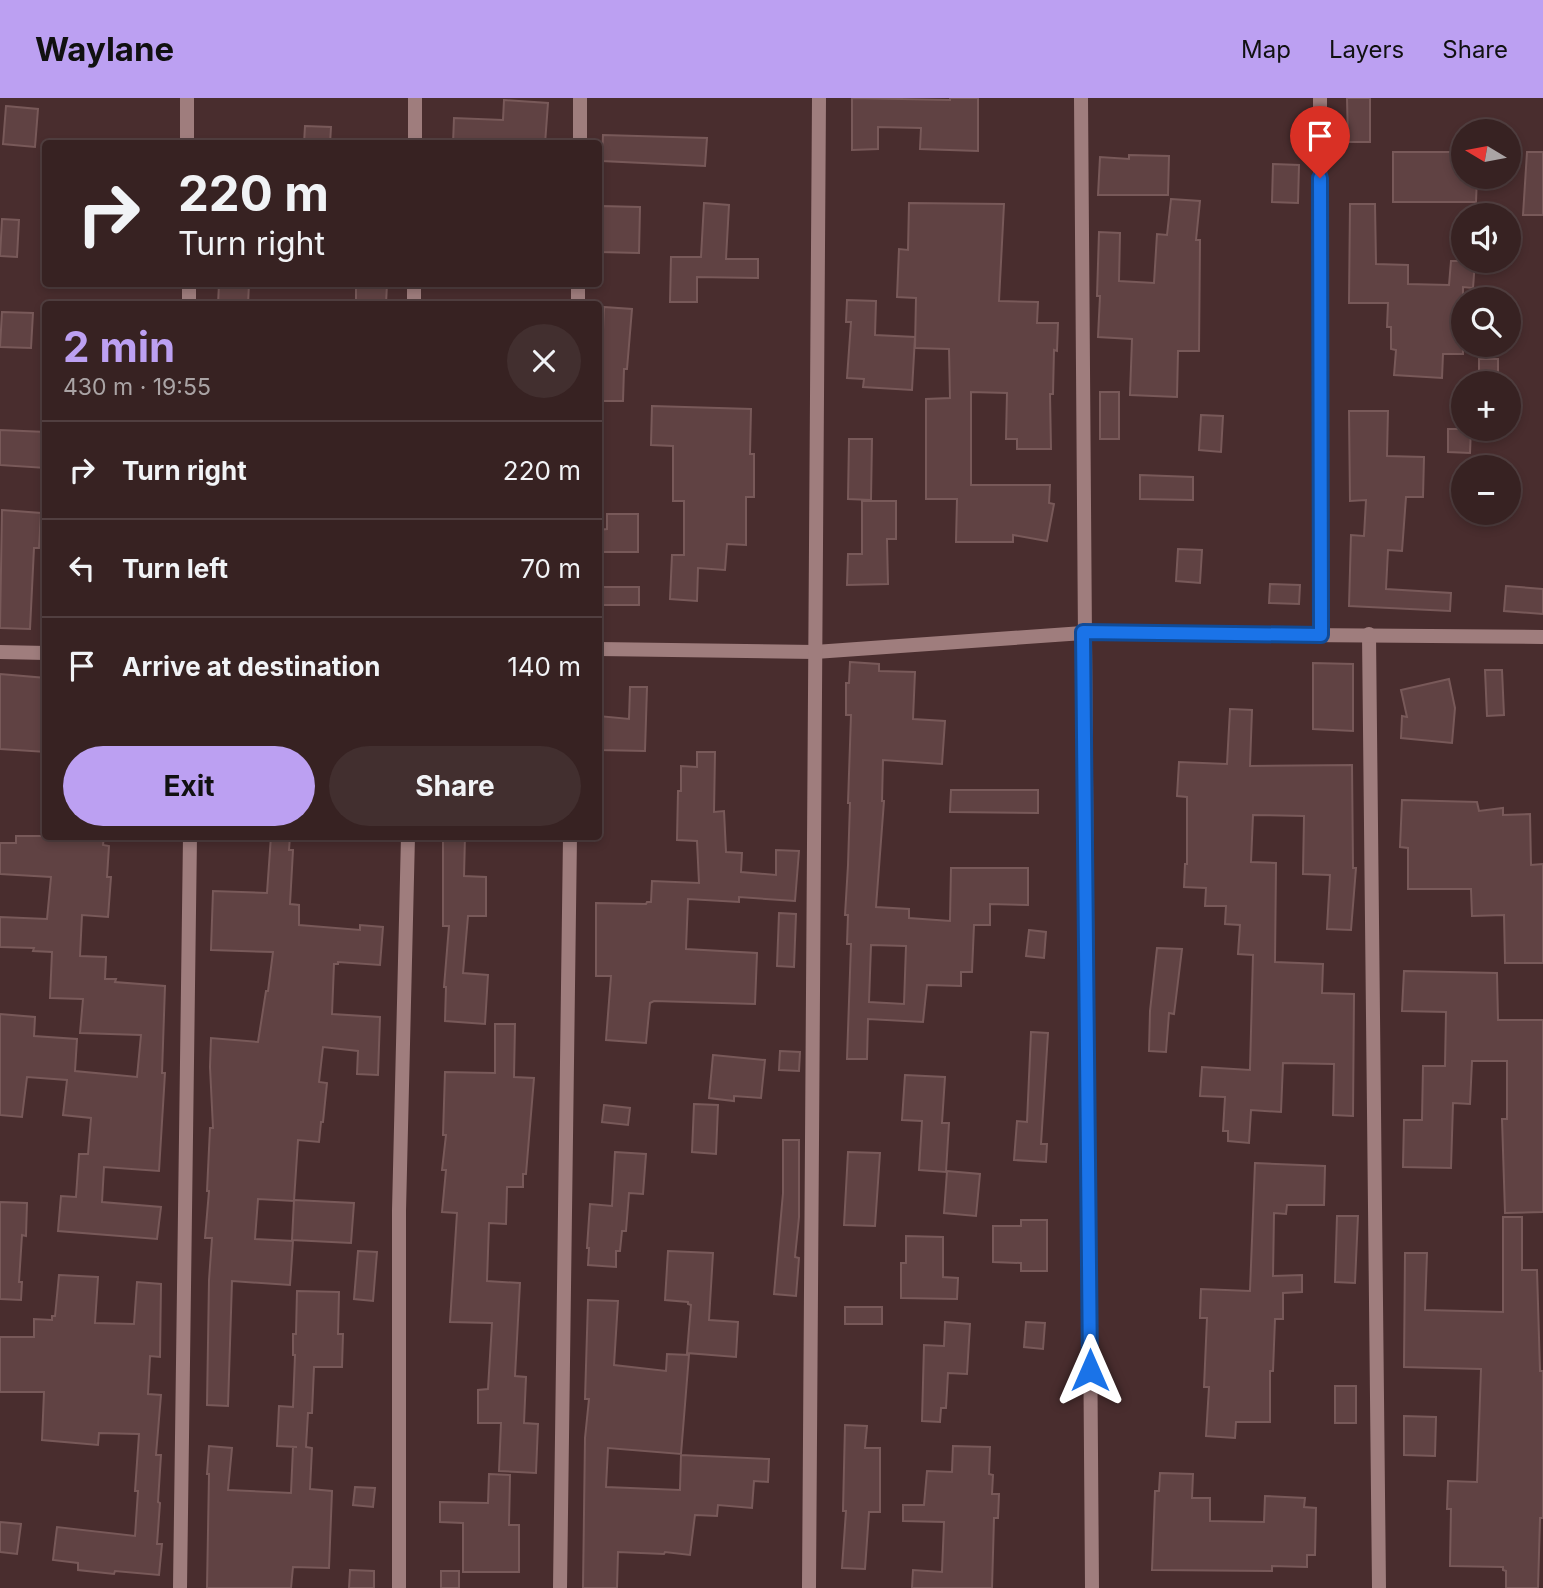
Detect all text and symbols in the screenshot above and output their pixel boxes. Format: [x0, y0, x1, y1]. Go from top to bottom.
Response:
text: Waylane [35, 29, 174, 69]
text: Map [1241, 35, 1291, 64]
text: Layers [1329, 35, 1404, 64]
text: Share [1442, 35, 1508, 64]
pin [1290, 106, 1350, 178]
icon: arrive [1301, 117, 1339, 155]
north arrow [1451, 119, 1521, 189]
map controls [1451, 119, 1521, 525]
text: 220 m [178, 164, 329, 223]
icon: right [63, 168, 154, 259]
button: sound [1451, 203, 1521, 273]
text: Turn right [178, 224, 325, 263]
button: search [1451, 287, 1521, 357]
text: 2 min [63, 321, 175, 372]
button: close [507, 324, 581, 398]
button: + [1451, 371, 1521, 441]
text: 430 m · 19:55 [63, 373, 211, 401]
icon: right [63, 451, 101, 489]
text: Turn right [122, 455, 247, 486]
text: 220 m [503, 455, 581, 486]
button: − [1451, 455, 1521, 525]
icon: left [63, 549, 101, 587]
text: Turn left [122, 553, 228, 584]
text: 70 m [520, 553, 581, 584]
icon: arrive [63, 647, 101, 685]
text: Arrive at destination [122, 651, 381, 682]
text: 140 m [507, 651, 581, 682]
button: Exit [63, 746, 315, 826]
button: Share [329, 746, 581, 826]
position arrow [1053, 1333, 1127, 1407]

